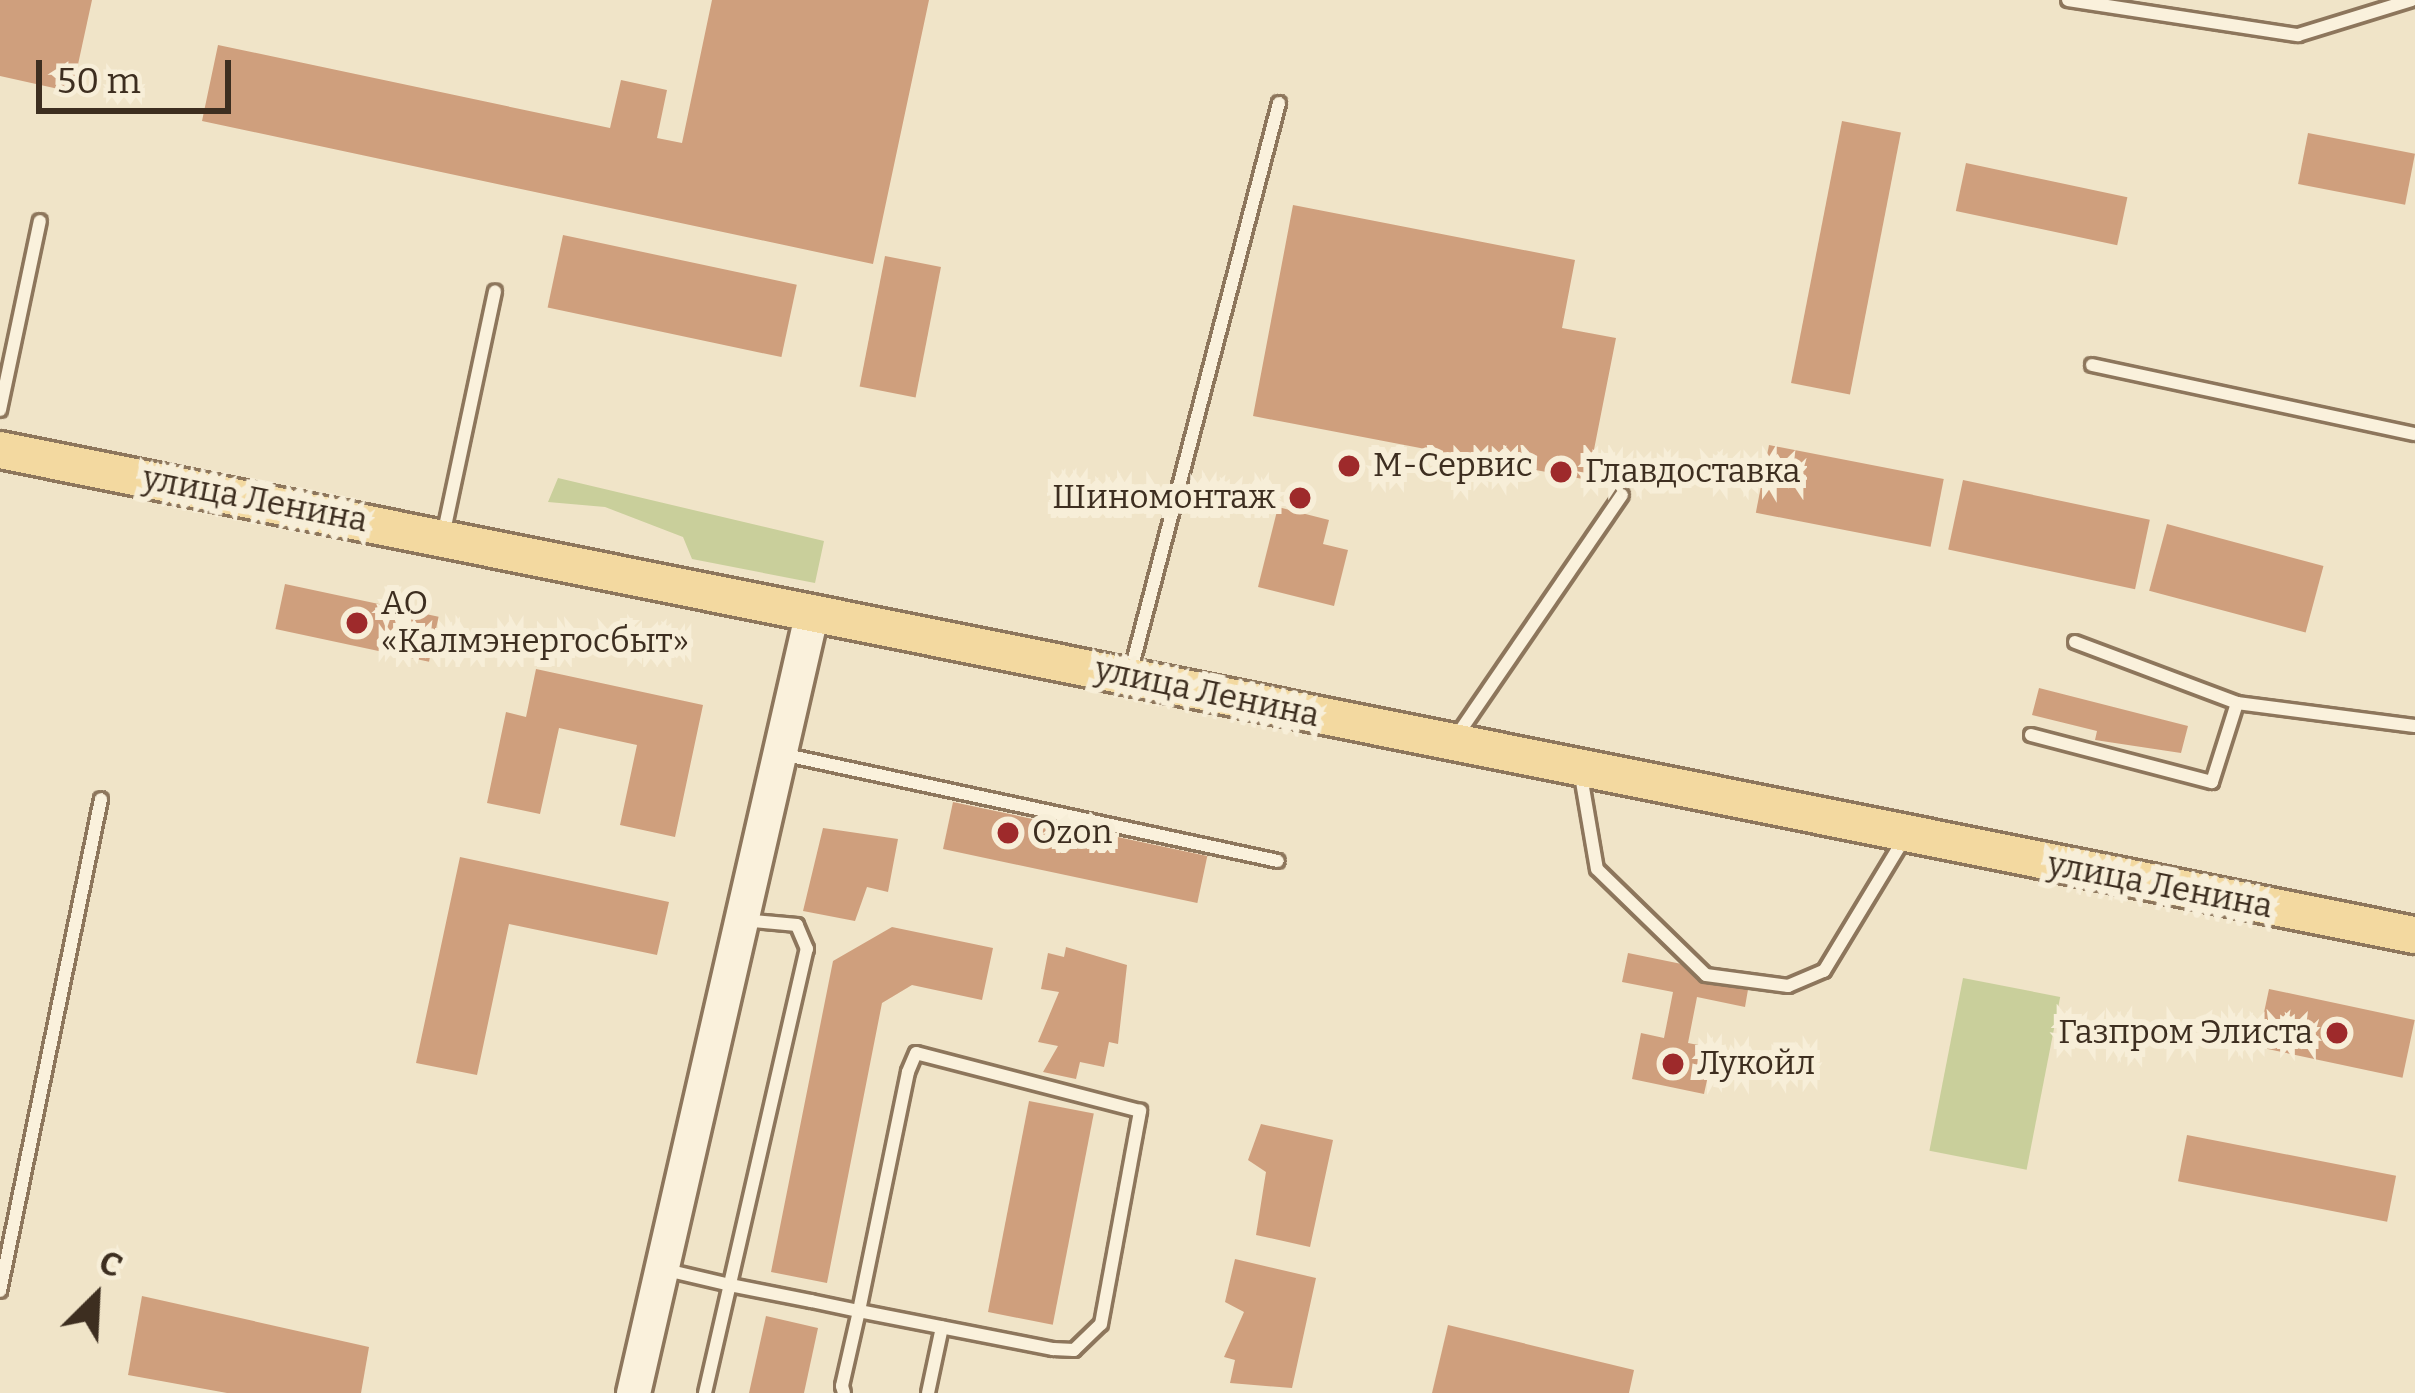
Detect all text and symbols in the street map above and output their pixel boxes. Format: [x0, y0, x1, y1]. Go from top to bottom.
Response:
scale bar [42, 36, 237, 110]
text: 50 m [57, 59, 141, 103]
place label: М-Сервис [1373, 446, 1533, 486]
place label: Главдоставка [1585, 452, 1801, 492]
marker: М-Сервис [1336, 453, 1362, 479]
street label: улица Ленина [139, 459, 371, 541]
marker: Главдоставка [1548, 459, 1574, 485]
place label: Шиномонтаж [1052, 478, 1276, 518]
marker: Шиномонтаж [1287, 485, 1313, 511]
place label: АО «Калмэнергосбыт» [381, 584, 689, 662]
marker: АО «Калмэнергосбыт» [344, 610, 370, 636]
street label: улица Ленина [1091, 650, 1323, 736]
place label: Ozon [1032, 813, 1112, 853]
marker: Ozon [995, 820, 1021, 846]
street label: улица Ленина [2044, 845, 2276, 927]
place label: Газпром Элиста [2058, 1013, 2313, 1053]
marker: Газпром Элиста [2324, 1020, 2350, 1046]
place label: Лукойл [1697, 1044, 1815, 1084]
marker: Лукойл [1660, 1051, 1686, 1077]
north arrow [36, 1237, 156, 1357]
text: С [93, 1242, 128, 1287]

